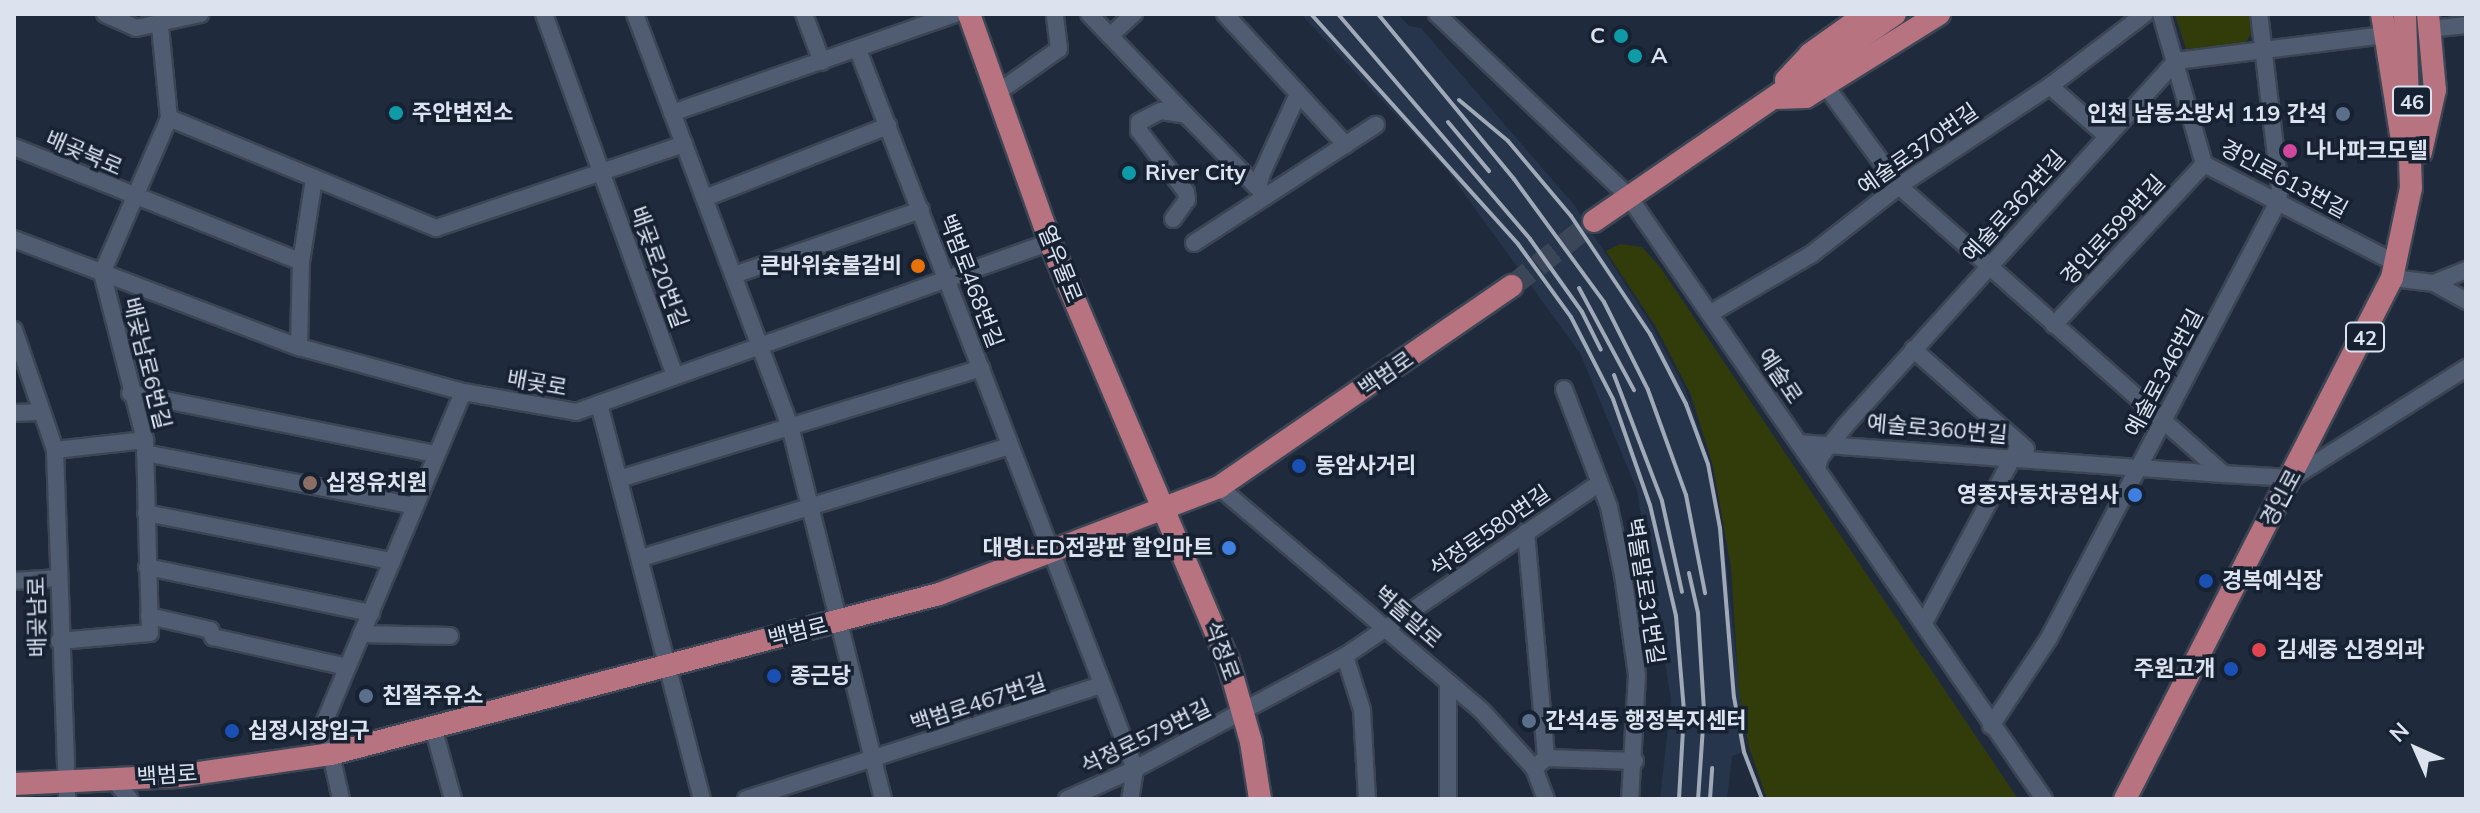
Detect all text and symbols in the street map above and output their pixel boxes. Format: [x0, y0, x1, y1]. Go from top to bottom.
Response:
place label: C [1590, 23, 1605, 49]
marker: C [1612, 27, 1630, 45]
place label: A [1651, 43, 1667, 69]
marker: A [1626, 47, 1644, 65]
road number: 46 [2392, 85, 2432, 117]
street label: 예술로370번길 [1853, 98, 1983, 200]
place label: 주안변전소 [412, 100, 513, 126]
place label: 인천 남동소방서 119 간석 [2087, 101, 2327, 127]
marker: 주안변전소 [387, 104, 405, 122]
marker: 인천 남동소방서 119 간석 [2334, 105, 2352, 123]
street label: 배곶북로 [42, 125, 126, 181]
street label: 경인로613번길 [2216, 134, 2352, 224]
place label: 나나파크모텔 [2306, 138, 2427, 164]
marker: 나나파크모텔 [2281, 142, 2299, 160]
street label: 예술로362번길 [1957, 145, 2071, 267]
place label: River City [1145, 160, 1246, 186]
marker: River City [1120, 164, 1138, 182]
street label: 경인로599번길 [2055, 170, 2171, 290]
street label: 배곶로20번길 [625, 203, 693, 331]
street label: 백범로468번길 [933, 211, 1009, 351]
street label: 열우물로 [1033, 222, 1087, 306]
place label: 큰바위숯불갈비 [760, 253, 902, 279]
marker: 큰바위숯불갈비 [909, 257, 927, 275]
street label: 배곶남로6번길 [118, 294, 176, 432]
street label: 예술로346번길 [2119, 305, 2209, 441]
road number: 42 [2345, 321, 2385, 353]
street label: 예술로 [1752, 343, 1808, 409]
street label: 백범로 [1354, 346, 1418, 402]
street label: 배곶로 [505, 365, 569, 401]
street label: 예술로360번길 [1866, 410, 2008, 448]
place label: 동암사거리 [1315, 453, 1416, 479]
marker: 동암사거리 [1290, 457, 1308, 475]
street label: 경인로 [2255, 465, 2307, 531]
place label: 십정유치원 [326, 470, 427, 496]
marker: 십정유치원 [301, 474, 319, 492]
street label: 석정로580번길 [1425, 480, 1555, 582]
place label: 영종자동차공업사 [1957, 482, 2119, 508]
marker: 영종자동차공업사 [2126, 486, 2144, 504]
street label: 벽돌말로31번길 [1620, 516, 1670, 666]
place label: 대명LED전광판 할인마트 [983, 535, 1213, 561]
marker: 대명LED전광판 할인마트 [1220, 539, 1238, 557]
place label: 경복예식장 [2222, 568, 2323, 594]
marker: 경복예식장 [2197, 572, 2215, 590]
street label: 배곶남로 [23, 576, 51, 658]
street label: 벽돌말로 [1369, 580, 1447, 654]
street label: 백범로 [765, 612, 831, 652]
street label: 석정로 [1199, 618, 1245, 684]
place label: 김세중 신경외과 [2277, 637, 2425, 663]
marker: 김세중 신경외과 [2248, 639, 2270, 661]
place label: 주원고개 [2134, 656, 2215, 682]
marker: 주원고개 [2222, 660, 2240, 678]
place label: 종근당 [790, 663, 851, 689]
marker: 종근당 [765, 667, 783, 685]
street label: 백범로467번길 [907, 669, 1049, 737]
place label: 친절주유소 [382, 683, 483, 709]
marker: 친절주유소 [357, 687, 375, 705]
street label: 석정로579번길 [1077, 694, 1215, 780]
place label: 간석4동 행정복지센터 [1545, 708, 1746, 734]
north arrow [2376, 709, 2456, 789]
marker: 간석4동 행정복지센터 [1520, 712, 1538, 730]
text: N [2383, 716, 2415, 748]
place label: 십정시장입구 [248, 718, 369, 744]
marker: 십정시장입구 [223, 722, 241, 740]
street label: 백범로 [136, 760, 198, 790]

